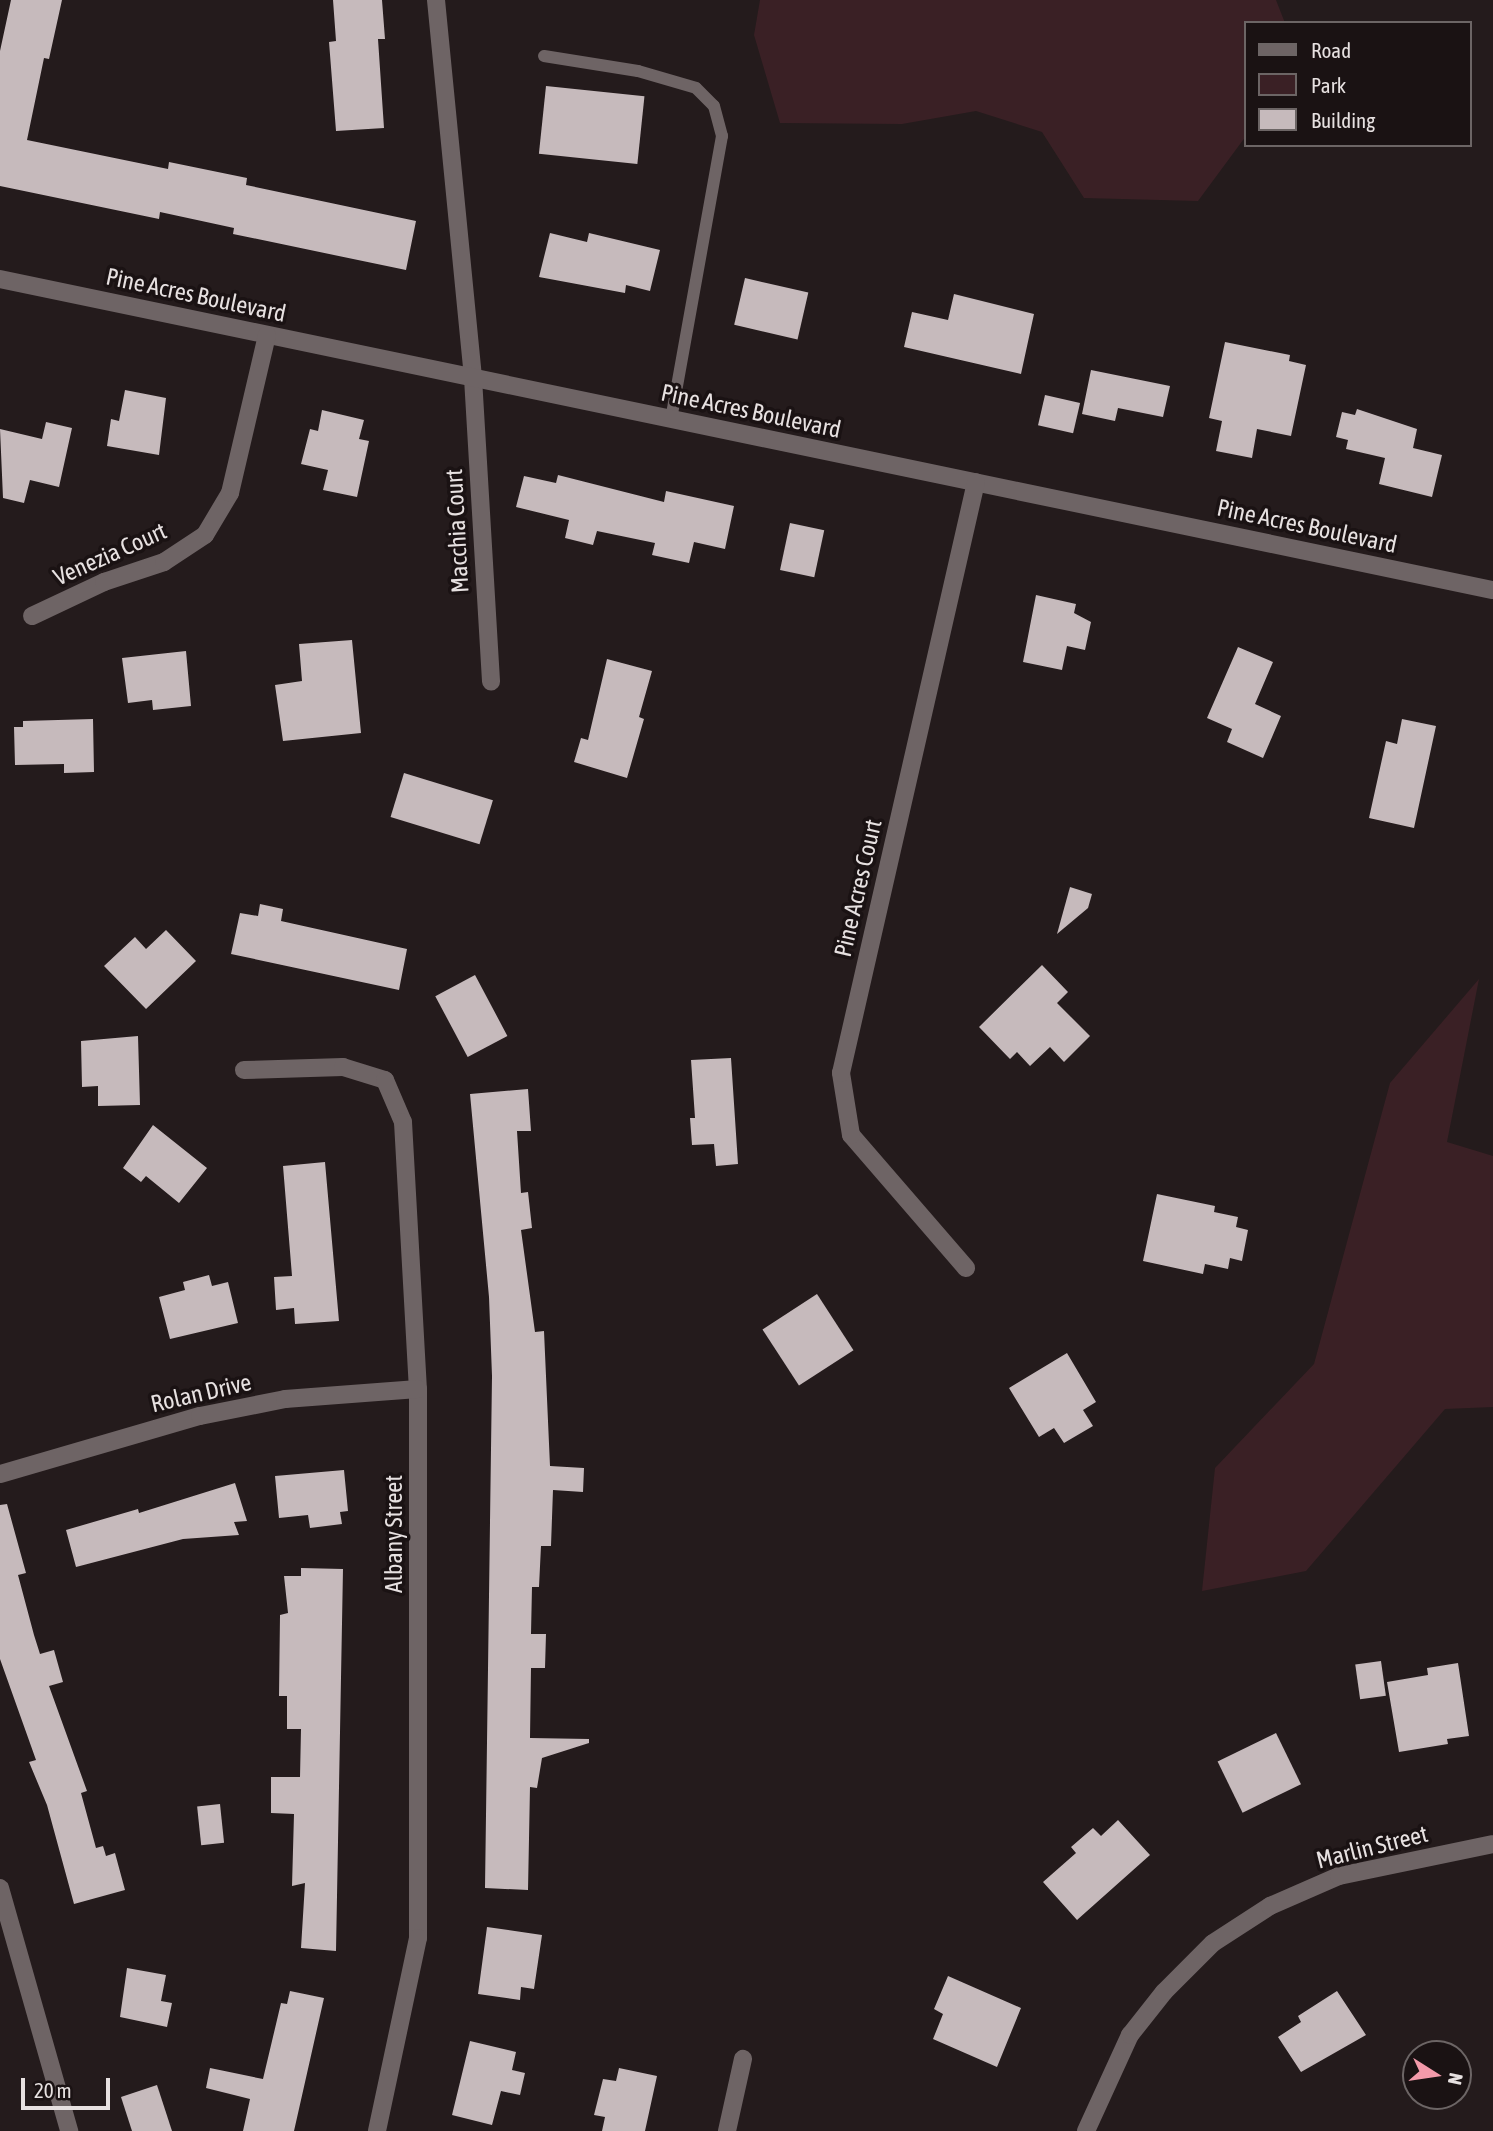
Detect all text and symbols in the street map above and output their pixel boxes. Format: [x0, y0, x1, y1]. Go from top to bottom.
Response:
legend [1244, 21, 1472, 147]
text: Road [1311, 38, 1351, 62]
text: Park [1311, 73, 1346, 97]
text: Building [1311, 108, 1375, 132]
street label: Pine Acres Boulevard [103, 262, 289, 328]
street label: Pine Acres Boulevard [658, 378, 844, 444]
street label: Macchia Court [439, 468, 475, 594]
street label: Pine Acres Boulevard [1214, 493, 1400, 559]
street label: Venezia Court [49, 516, 171, 592]
street label: Pine Acres Court [828, 816, 888, 960]
street label: Rolan Drive [148, 1367, 254, 1419]
street label: Albany Street [380, 1475, 408, 1593]
street label: Marlin Street [1313, 1819, 1431, 1875]
north arrow [1402, 2040, 1472, 2110]
scale bar [24, 2064, 114, 2108]
text: N [1444, 2071, 1468, 2087]
text: 20 m [34, 2078, 72, 2102]

